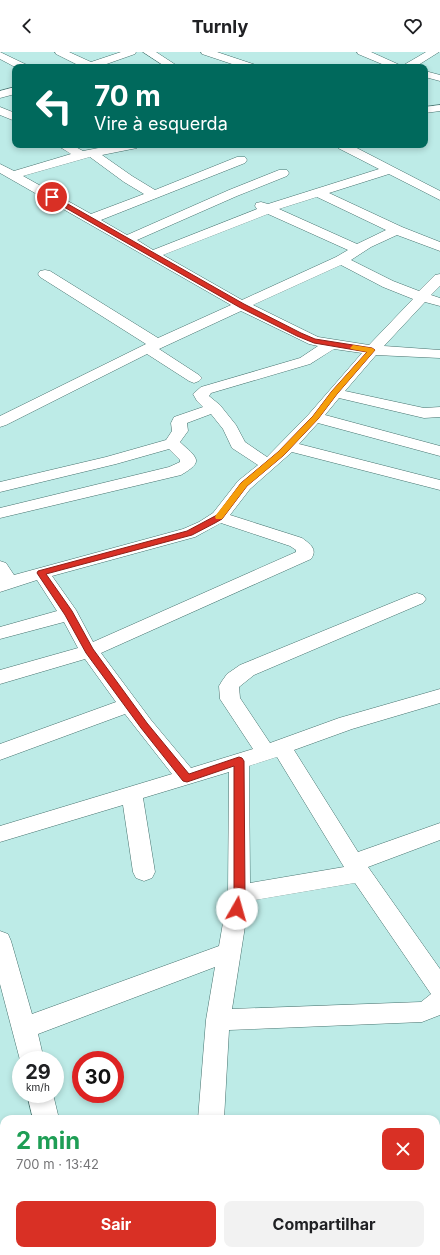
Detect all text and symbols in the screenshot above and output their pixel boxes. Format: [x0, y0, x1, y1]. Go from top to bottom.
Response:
icon: back [16, 15, 38, 37]
icon: heart [402, 15, 424, 37]
text: Turnly [192, 16, 248, 37]
text: 70 m [94, 79, 161, 113]
icon: left [28, 80, 80, 132]
text: Vire à esquerda [94, 113, 228, 134]
pin [35, 180, 69, 214]
icon: arrive [41, 186, 63, 208]
position arrow [216, 888, 258, 930]
speed limit sign: 30 [72, 1051, 124, 1103]
text: 29 [25, 1060, 51, 1084]
text: km/h [26, 1081, 50, 1093]
text: 2 min [16, 1126, 80, 1155]
button: close [382, 1128, 424, 1170]
text: 700 m · 13:42 [16, 1156, 99, 1172]
button: Sair [16, 1201, 216, 1247]
button: Compartilhar [224, 1201, 424, 1247]

